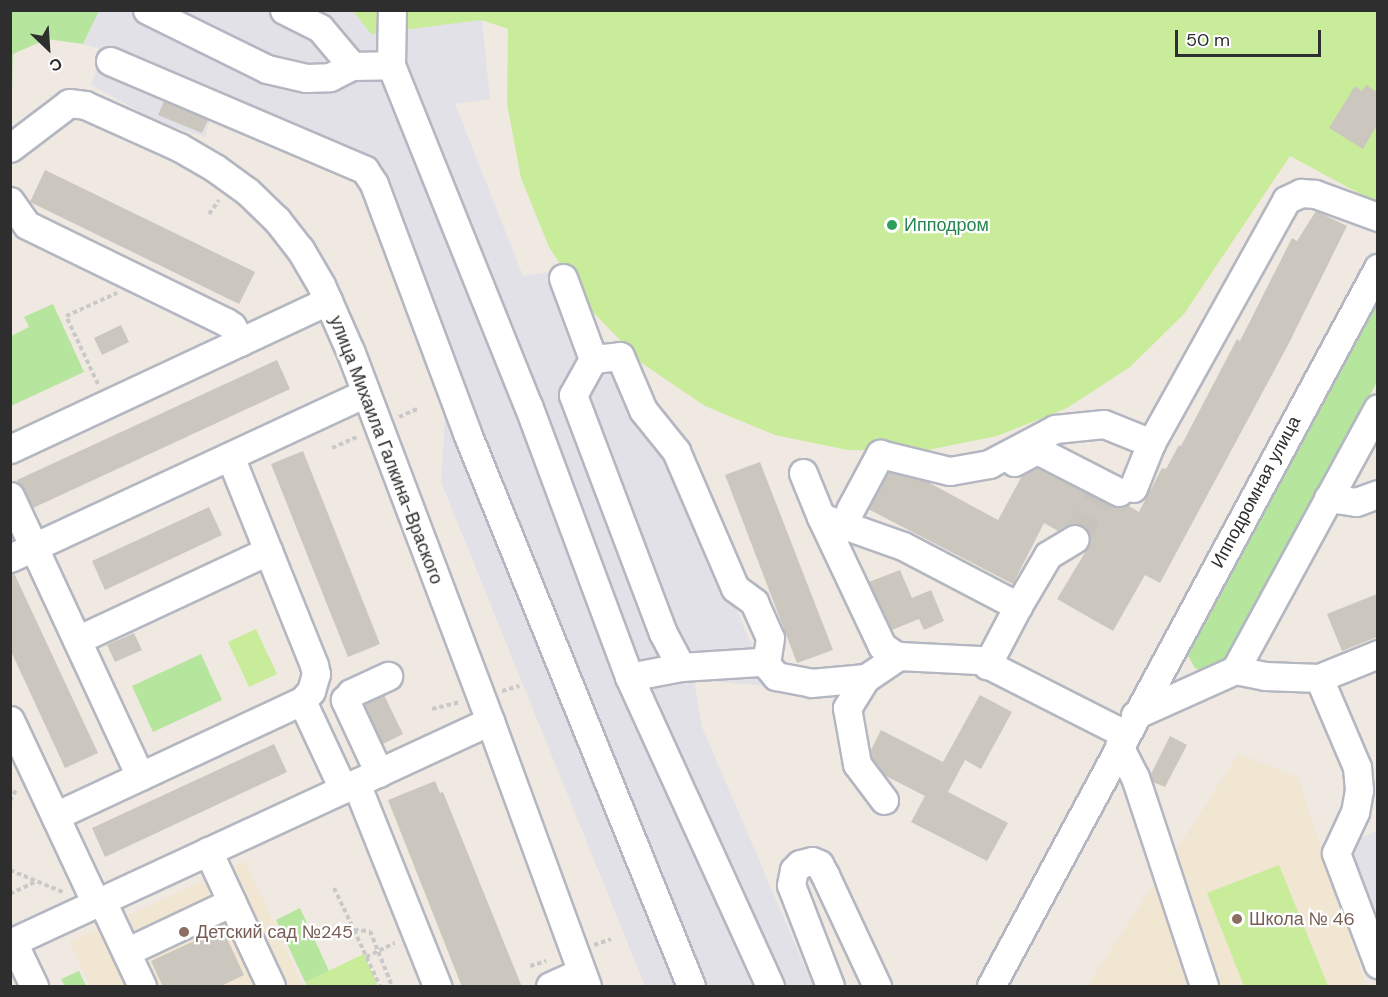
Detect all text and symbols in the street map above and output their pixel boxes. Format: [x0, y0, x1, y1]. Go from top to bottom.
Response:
north arrow [18, 18, 78, 78]
scale bar [1178, 18, 1324, 56]
text: 50 m [1186, 28, 1230, 52]
text: С [46, 53, 65, 77]
place label: Ипподром [904, 214, 989, 236]
marker: Ипподром [885, 218, 899, 232]
street label: улица Михаила Галкина-Враского [325, 313, 447, 587]
street label: Ипподромная улица [1207, 412, 1305, 572]
place label: Школа № 46 [1249, 908, 1355, 930]
marker: Школа № 46 [1230, 912, 1244, 926]
place label: Детский сад №245 [196, 921, 353, 943]
marker: Детский сад №245 [177, 925, 191, 939]

